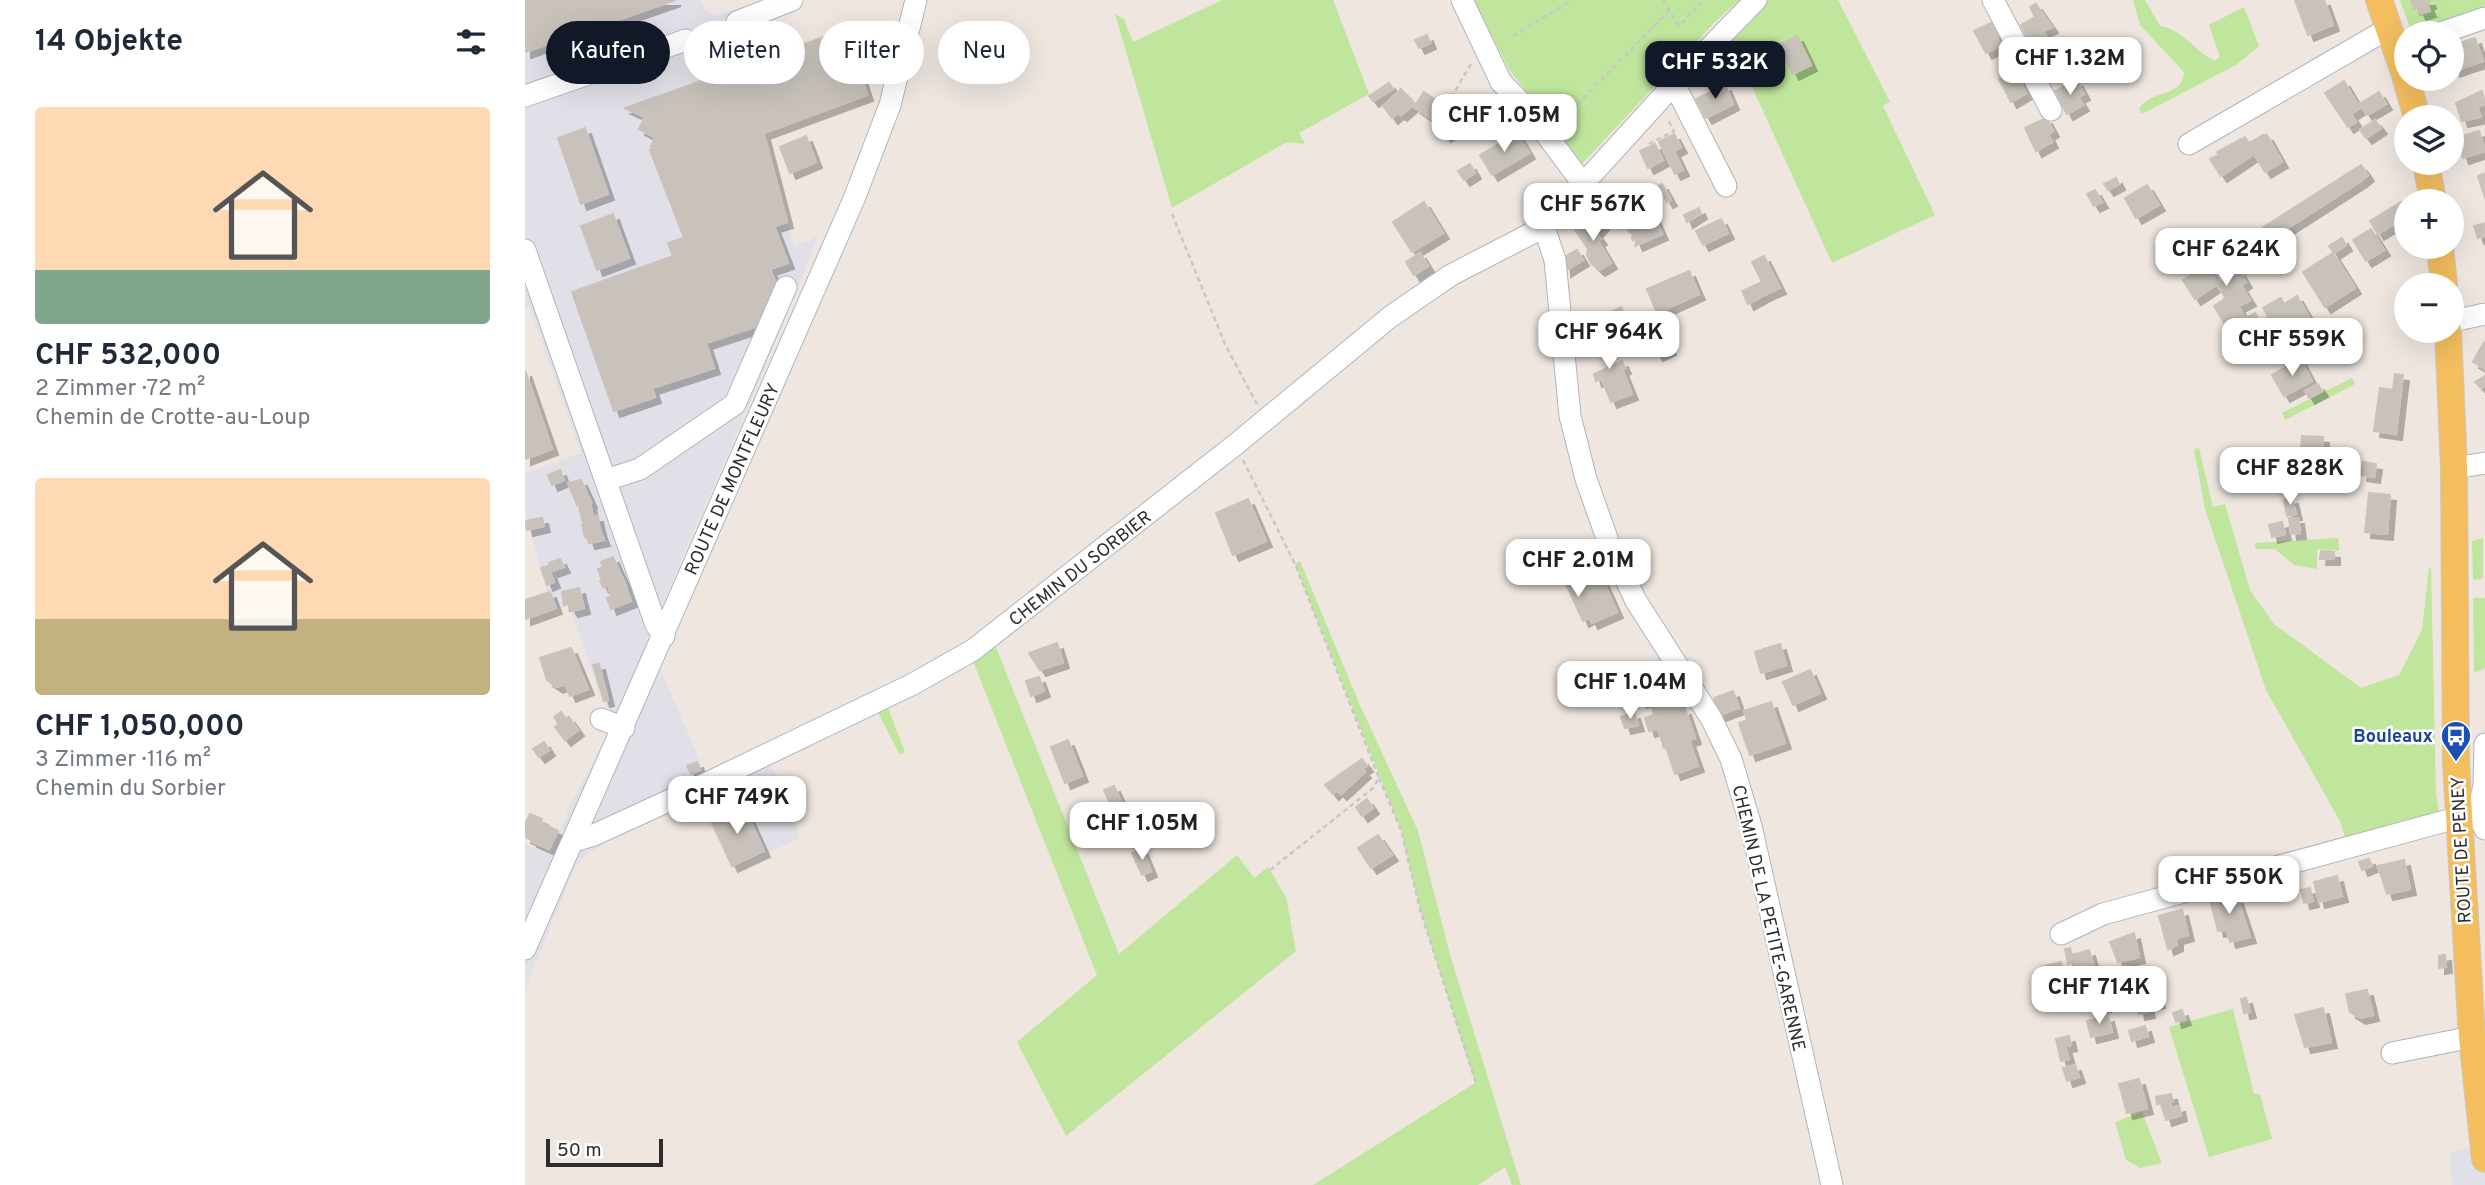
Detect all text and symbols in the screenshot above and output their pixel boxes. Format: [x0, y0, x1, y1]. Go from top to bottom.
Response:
chip: Kaufen [546, 21, 670, 84]
chip: Mieten [684, 21, 805, 84]
chip: Filter [819, 21, 924, 84]
chip: Neu [938, 21, 1030, 84]
map controls [2394, 21, 2464, 343]
button: locate [2394, 21, 2464, 91]
icon: filters [452, 23, 490, 61]
text: 14 Objekte [35, 24, 183, 61]
pin: CHF 1.32M [1990, 38, 2150, 97]
pin: CHF 532K [1643, 42, 1787, 101]
text: CHF 1.32M [2015, 45, 2125, 74]
text: CHF 532K [1661, 49, 1769, 78]
pin: CHF 1.05M [1424, 94, 1584, 154]
text: CHF 1.05M [1448, 102, 1560, 131]
button: layers [2394, 105, 2464, 175]
icon: home [200, 152, 326, 278]
pin: CHF 567K [1521, 184, 1665, 243]
button: + [2394, 189, 2464, 259]
text: CHF 567K [1540, 191, 1646, 220]
pin: CHF 624K [2154, 229, 2298, 288]
text: CHF 624K [2171, 236, 2281, 265]
button: − [2394, 273, 2464, 343]
pin: CHF 964K [1537, 312, 1681, 371]
pin: CHF 559K [2220, 318, 2364, 378]
text: CHF 964K [1554, 319, 1664, 348]
text: CHF 559K [2238, 326, 2346, 355]
text: CHF 532,000 [35, 338, 221, 375]
text: 2 Zimmer · 72 m² [35, 375, 205, 404]
street label: ROUTE DE MONTFLEURY [681, 380, 786, 579]
text: Chemin de Crotte-au-Loup [35, 404, 310, 433]
pin: CHF 828K [2218, 448, 2362, 507]
text: CHF 828K [2236, 455, 2344, 484]
street label: CHEMIN DU SORBIER [1005, 506, 1157, 632]
icon: home [200, 523, 326, 649]
pin: CHF 2.01M [1498, 540, 1658, 599]
text: CHF 2.01M [1522, 547, 1634, 576]
pin: CHF 1.04M [1550, 662, 1710, 721]
text: CHF 1.04M [1573, 669, 1687, 698]
text: CHF 1,050,000 [35, 709, 245, 746]
bus stop icon: Bouleaux [2439, 719, 2473, 763]
place label: Bouleaux [2353, 726, 2433, 749]
text: 3 Zimmer · 116 m² [35, 746, 211, 775]
text: Chemin du Sorbier [35, 775, 226, 804]
pin: CHF 749K [665, 776, 809, 836]
street label: ROUTE DE PENEY [2447, 776, 2478, 924]
street label: CHEMIN DE LA PETITE-GARENNE [1726, 783, 1809, 1054]
text: CHF 749K [684, 784, 790, 813]
pin: CHF 1.05M [1062, 802, 1222, 862]
text: CHF 1.05M [1086, 810, 1198, 839]
pin: CHF 550K [2157, 856, 2301, 916]
text: CHF 550K [2174, 864, 2284, 893]
pin: CHF 714K [2027, 967, 2171, 1026]
text: CHF 714K [2047, 974, 2151, 1003]
scale bar [546, 1136, 663, 1168]
text: 50 m [557, 1139, 602, 1163]

